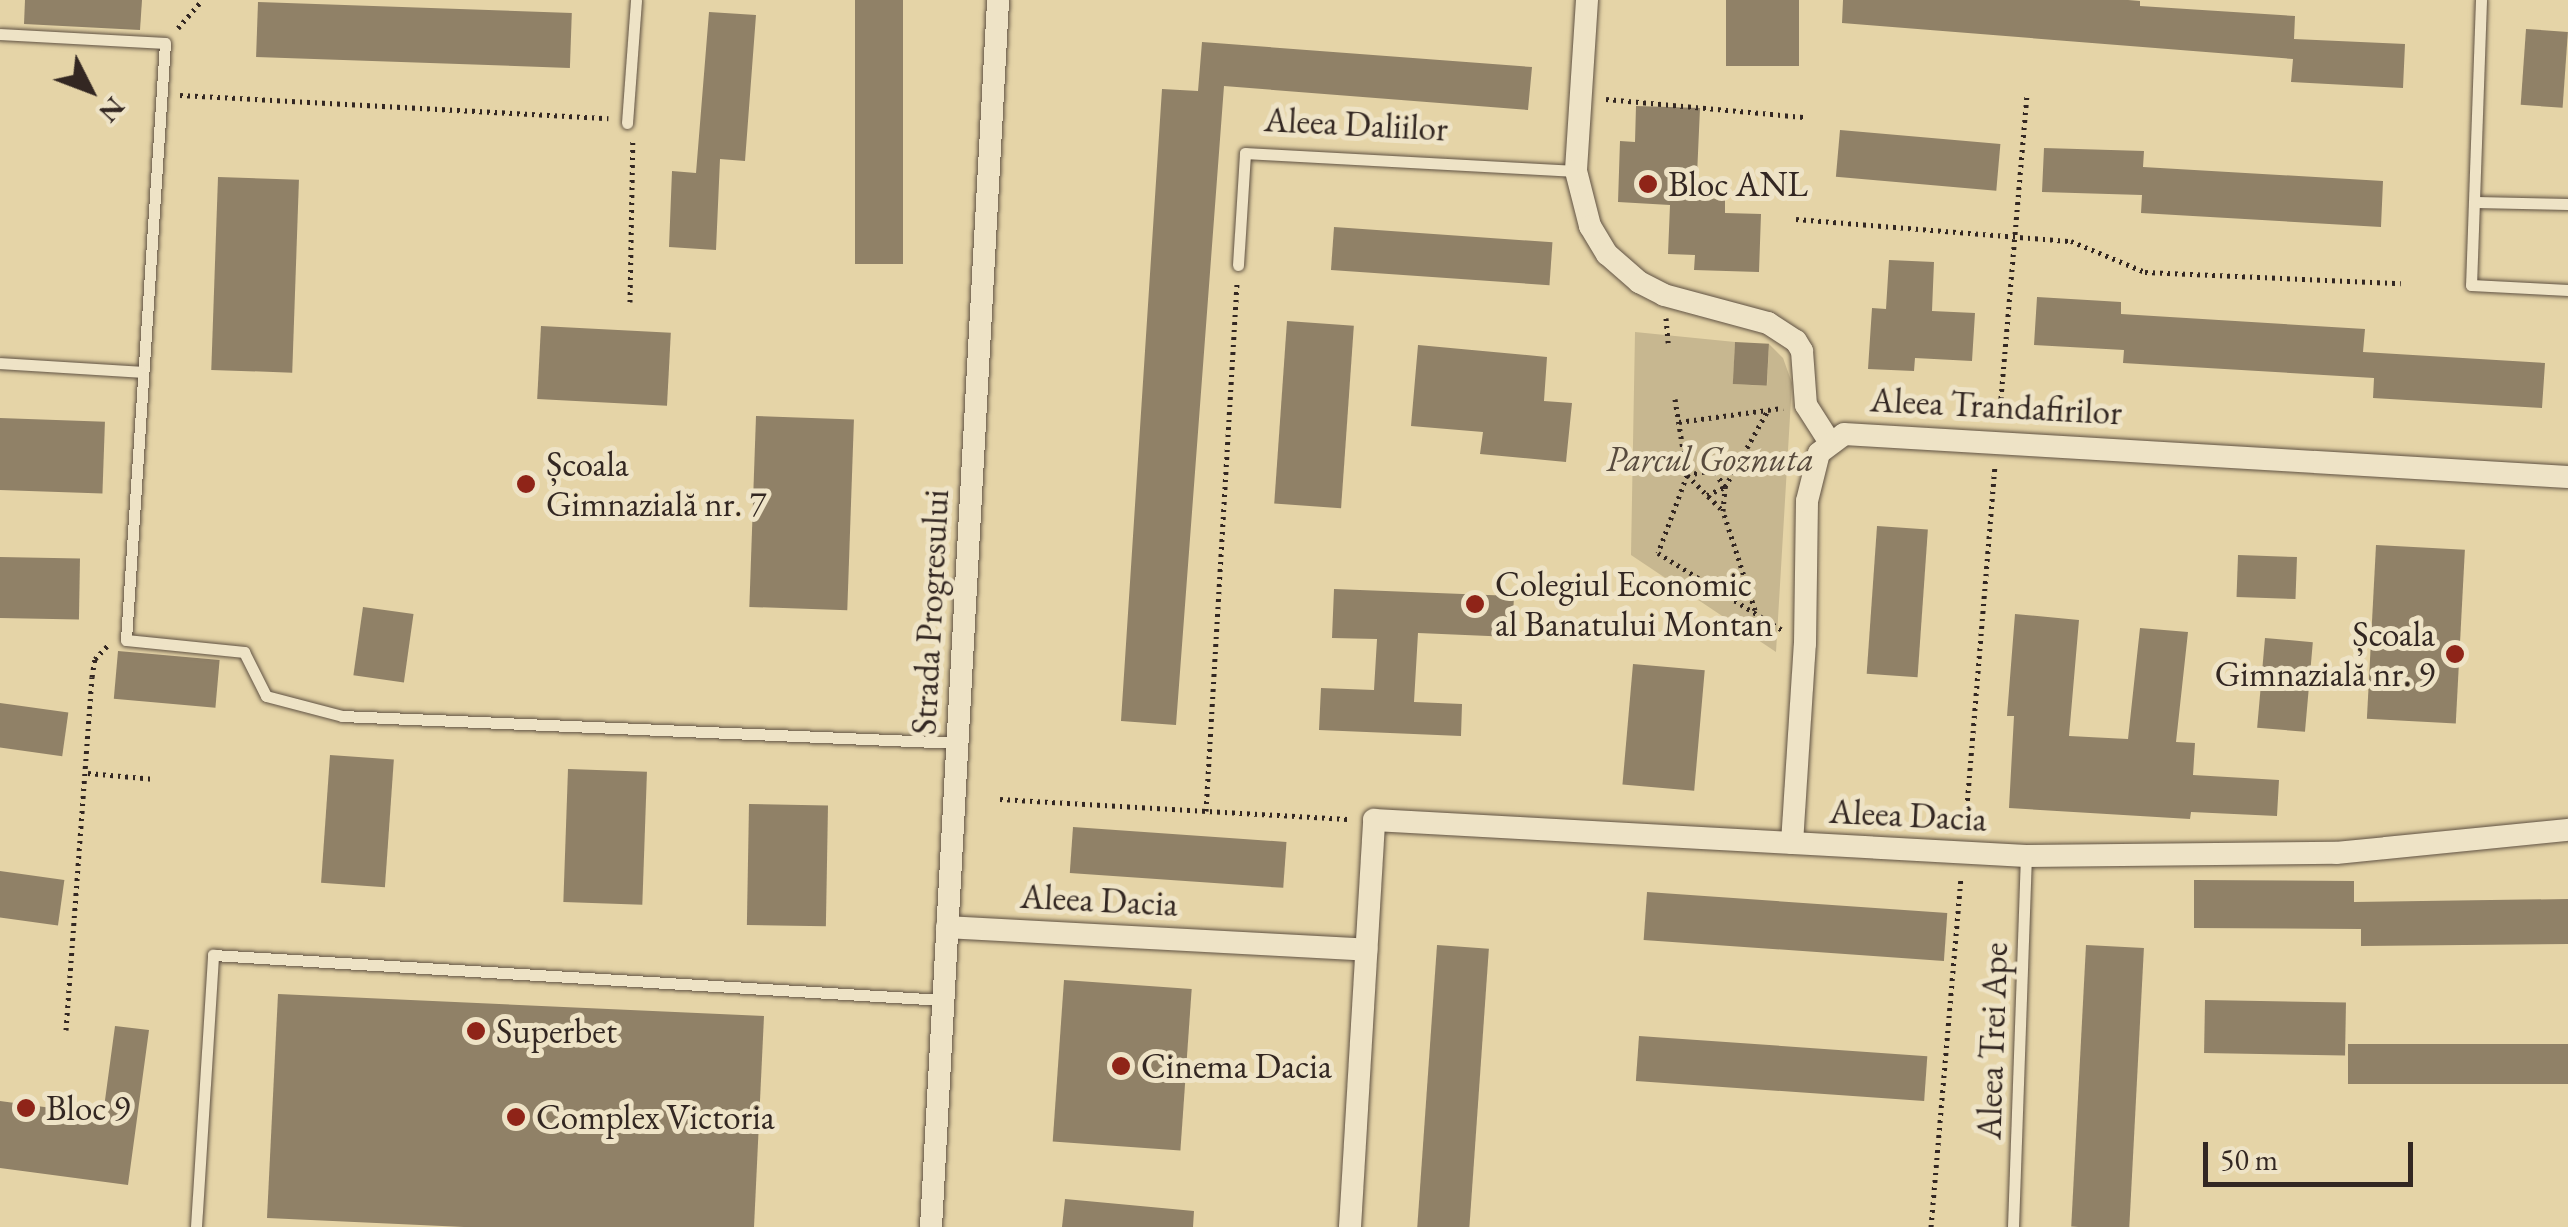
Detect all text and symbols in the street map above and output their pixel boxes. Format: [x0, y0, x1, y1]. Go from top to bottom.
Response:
north arrow [40, 40, 140, 140]
text: N [91, 90, 133, 131]
street label: Aleea Daliilor [1263, 98, 1449, 150]
place label: Bloc ANL [1668, 163, 1808, 205]
marker: Bloc ANL [1637, 173, 1659, 195]
street label: Aleea Trandafirilor [1869, 378, 2123, 434]
park label: Parcul Goznuta [1606, 438, 1814, 480]
place label: Școala Gimnazială nr. 7 [546, 443, 766, 525]
marker: Școala Gimnazială nr. 7 [515, 473, 537, 495]
street label: Strada Progresului [903, 488, 957, 736]
place label: Colegiul Economic al Banatului Montan [1495, 563, 1773, 645]
marker: Colegiul Economic al Banatului Montan [1464, 593, 1486, 615]
place label: Școala Gimnazială nr. 9 [2215, 613, 2435, 695]
marker: Școala Gimnazială nr. 9 [2444, 643, 2466, 665]
street label: Aleea Dacia [1828, 790, 1988, 840]
street label: Aleea Dacia [1019, 875, 1179, 925]
street label: Aleea Trei Ape [1968, 942, 2016, 1140]
place label: Superbet [496, 1010, 617, 1052]
marker: Superbet [465, 1020, 487, 1042]
place label: Cinema Dacia [1141, 1045, 1332, 1087]
marker: Cinema Dacia [1110, 1055, 1132, 1077]
place label: Bloc 9 [46, 1087, 130, 1129]
place label: Complex Victoria [536, 1096, 775, 1138]
marker: Bloc 9 [15, 1097, 37, 1119]
marker: Complex Victoria [505, 1106, 527, 1128]
scale bar [2208, 1122, 2418, 1184]
text: 50 m [2220, 1140, 2278, 1179]

